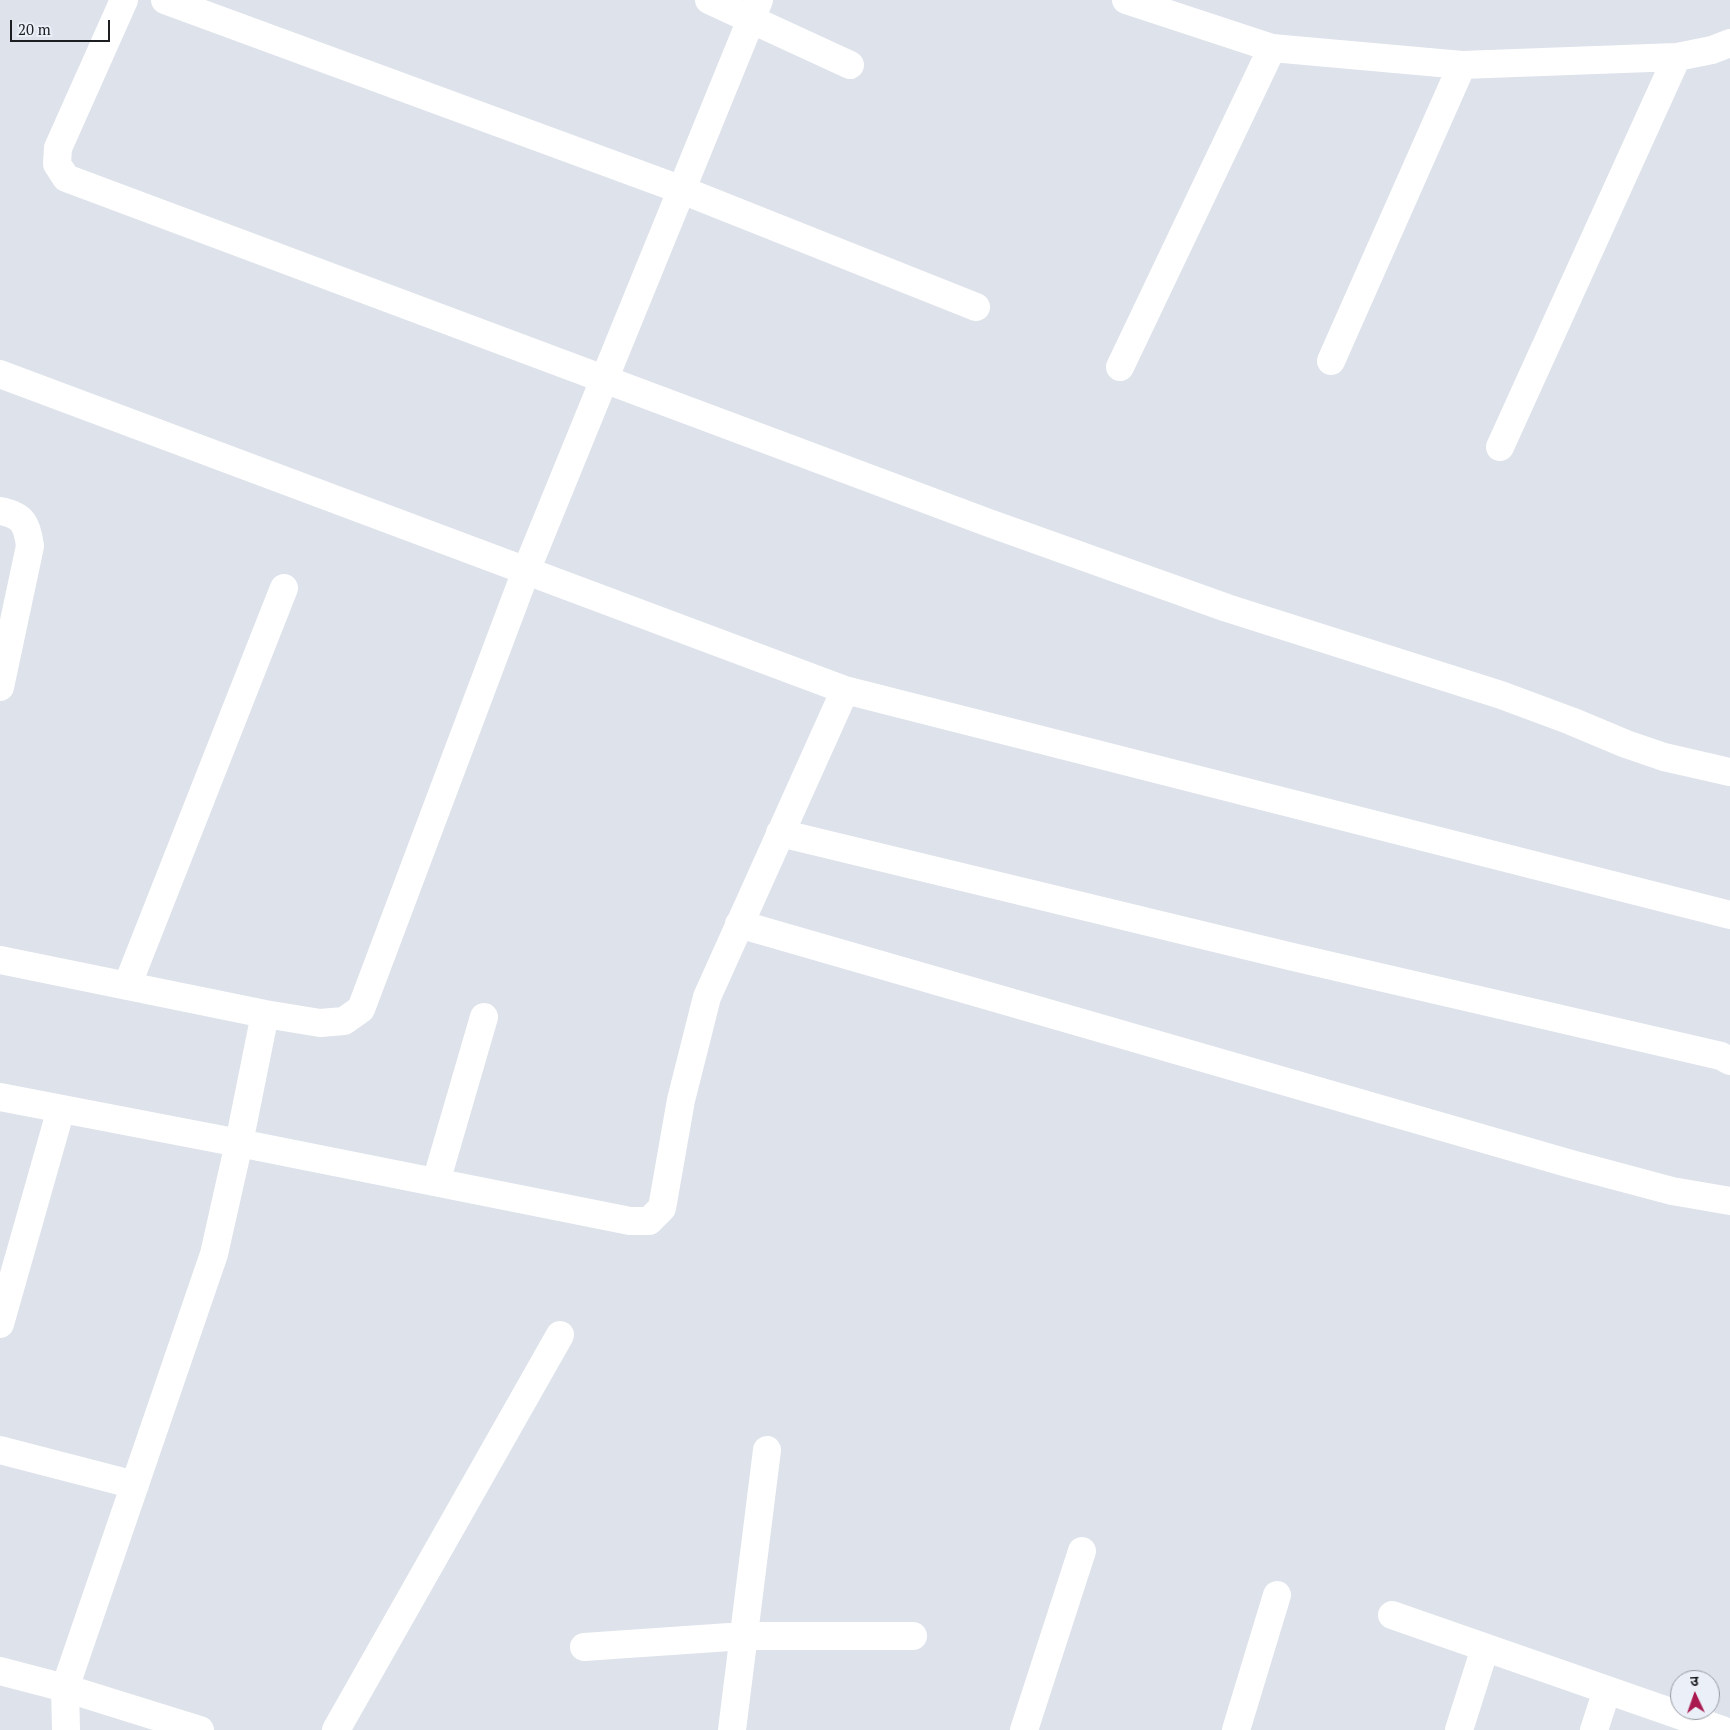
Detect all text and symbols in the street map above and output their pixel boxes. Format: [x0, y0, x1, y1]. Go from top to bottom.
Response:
scale bar [12, 10, 112, 42]
text: 20 m [18, 19, 51, 39]
north arrow [1670, 1670, 1720, 1720]
text: उ [1690, 1671, 1699, 1690]

